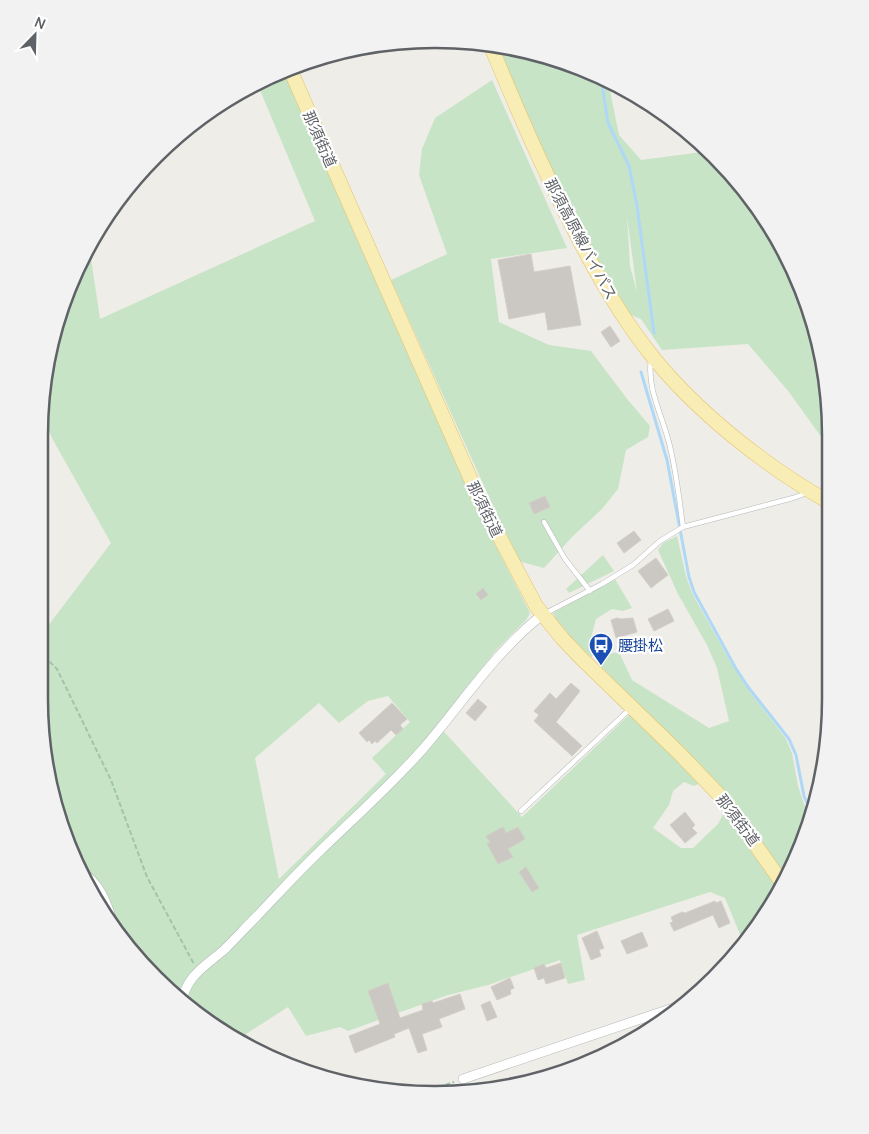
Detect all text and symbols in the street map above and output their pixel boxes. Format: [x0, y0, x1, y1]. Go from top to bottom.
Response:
north arrow [10, 10, 60, 60]
text: N [32, 12, 49, 33]
street label: 那須街道 [298, 107, 342, 171]
street label: 那須高原線バイパス [540, 175, 622, 303]
street label: 那須街道 [462, 477, 508, 541]
bus stop icon: 腰掛松 [588, 632, 614, 666]
place label: 腰掛松 [618, 635, 663, 656]
street label: 那須街道 [712, 790, 764, 850]

